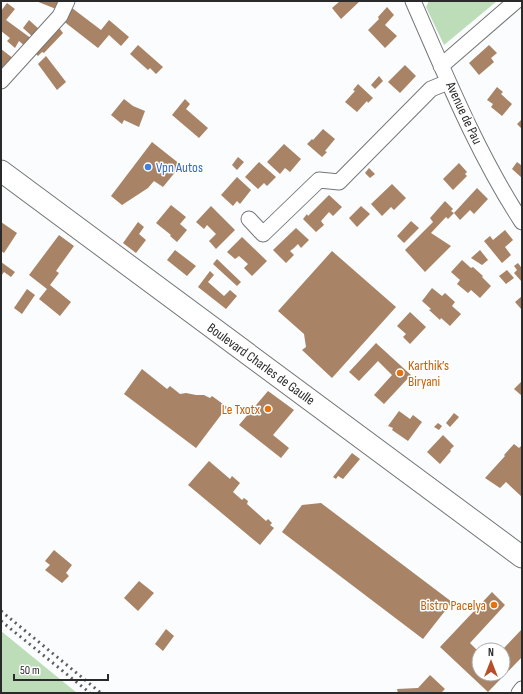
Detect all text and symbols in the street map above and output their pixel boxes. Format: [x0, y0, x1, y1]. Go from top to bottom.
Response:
street label: Avenue de Pau [442, 78, 486, 147]
place label: Vpn Autos [156, 159, 203, 176]
marker: Vpn Autos [143, 162, 153, 172]
street label: Boulevard Charles de Gaulle [204, 319, 318, 409]
place label: Karthik’s Biryani [408, 357, 449, 390]
marker: Karthik’s Biryani [395, 368, 405, 378]
place label: Le Txotx [222, 401, 261, 418]
marker: Le Txotx [263, 404, 273, 414]
place label: Bistro Pacelya [421, 597, 486, 614]
marker: Bistro Pacelya [489, 600, 499, 610]
north arrow [471, 642, 511, 682]
text: N [488, 646, 494, 659]
scale bar [14, 656, 108, 682]
text: 50 m [20, 663, 40, 678]

